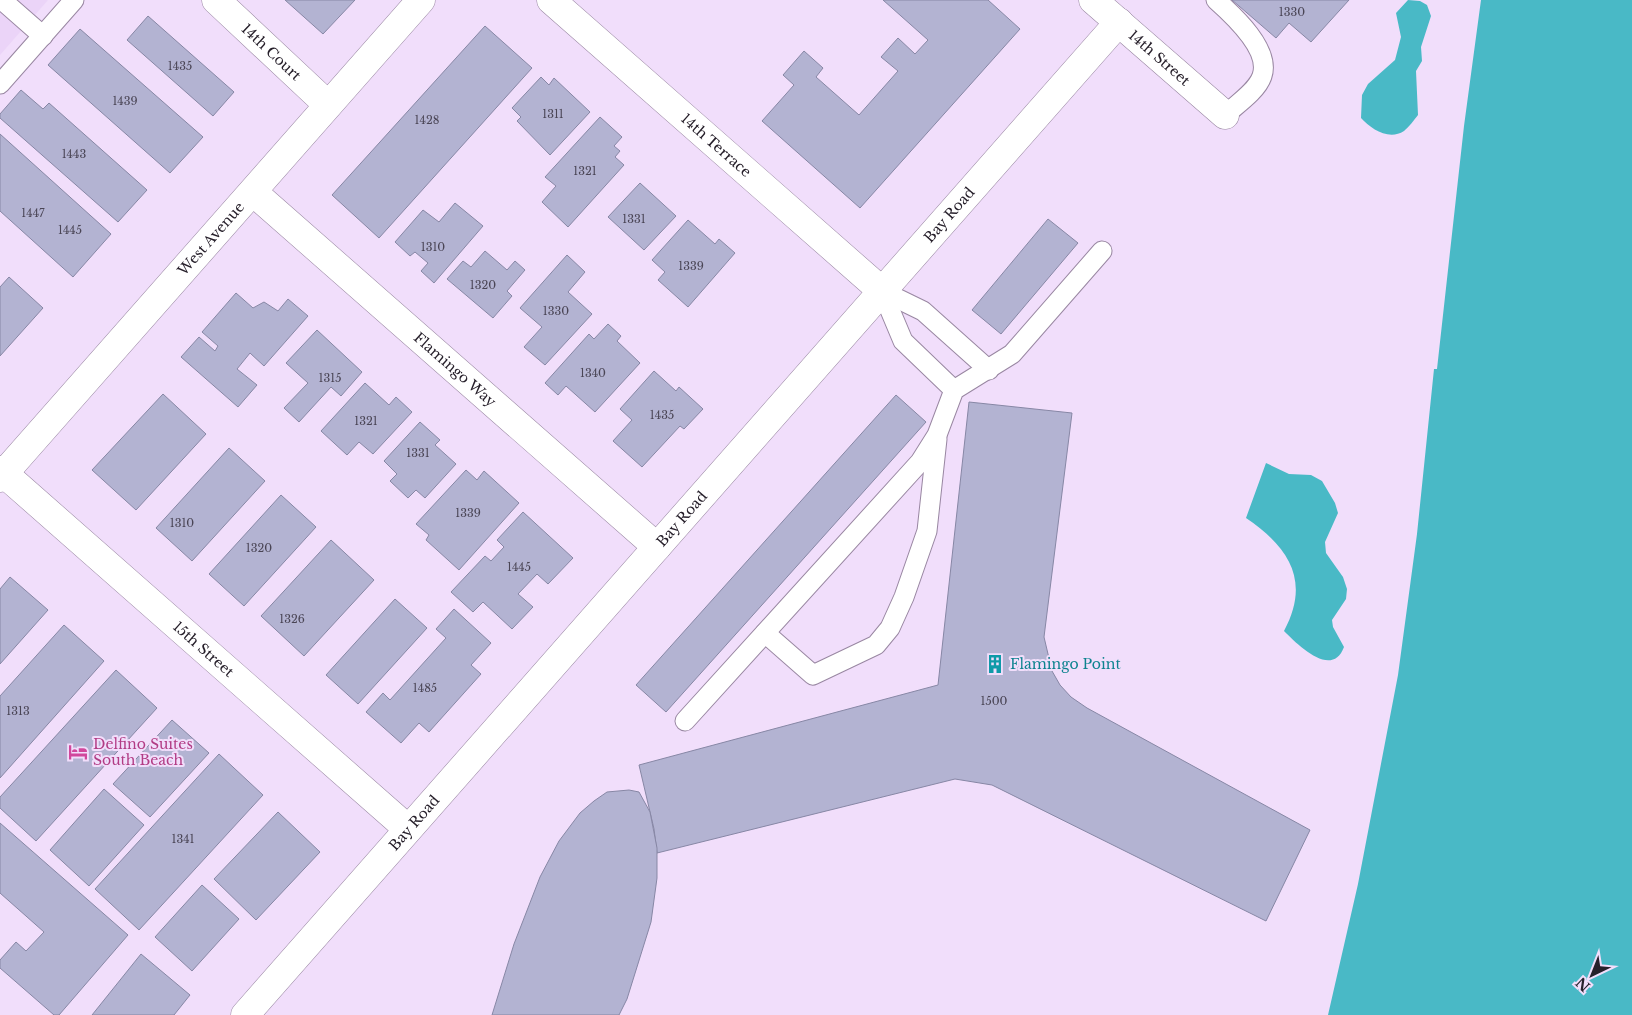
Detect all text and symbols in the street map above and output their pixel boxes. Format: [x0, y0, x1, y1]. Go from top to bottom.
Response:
house number: 1330 [1279, 5, 1305, 19]
street label: 14th Court [238, 20, 306, 85]
street label: 14th Street [1125, 26, 1194, 90]
house number: 1435 [168, 59, 192, 73]
house number: 1439 [112, 94, 138, 108]
house number: 1311 [542, 107, 564, 121]
street label: 14th Terrace [677, 110, 755, 181]
house number: 1428 [415, 113, 439, 127]
house number: 1443 [62, 147, 86, 161]
house number: 1321 [573, 164, 597, 178]
street label: Bay Road [920, 183, 979, 246]
street label: West Avenue [173, 198, 248, 280]
house number: 1447 [21, 206, 45, 220]
house number: 1331 [622, 212, 646, 226]
house number: 1445 [58, 223, 82, 237]
house number: 1310 [421, 240, 445, 254]
house number: 1339 [678, 259, 704, 273]
house number: 1320 [470, 278, 496, 292]
house number: 1330 [543, 304, 569, 318]
street label: Flamingo Way [410, 329, 500, 411]
house number: 1340 [580, 366, 606, 380]
house number: 1315 [319, 371, 341, 385]
house number: 1435 [650, 408, 674, 422]
house number: 1321 [354, 414, 378, 428]
house number: 1331 [406, 446, 430, 460]
street label: Bay Road [652, 487, 711, 550]
house number: 1339 [455, 506, 481, 520]
house number: 1310 [170, 516, 194, 530]
house number: 1320 [246, 541, 272, 555]
house number: 1445 [507, 560, 531, 574]
house number: 1326 [279, 612, 305, 626]
street label: 15th Street [169, 617, 238, 681]
building icon: Flamingo Point [984, 653, 1006, 675]
place label: Flamingo Point [1010, 655, 1121, 673]
house number: 1485 [413, 681, 437, 695]
house number: 1500 [981, 694, 1008, 708]
house number: 1313 [6, 704, 30, 718]
place label: Delfino Suites South Beach [93, 735, 193, 769]
hotel icon: Delfino Suites South Beach [67, 741, 89, 763]
street label: Bay Road [385, 791, 444, 854]
house number: 1341 [171, 832, 195, 846]
north arrow [1567, 950, 1617, 1000]
text: N [1572, 973, 1594, 996]

